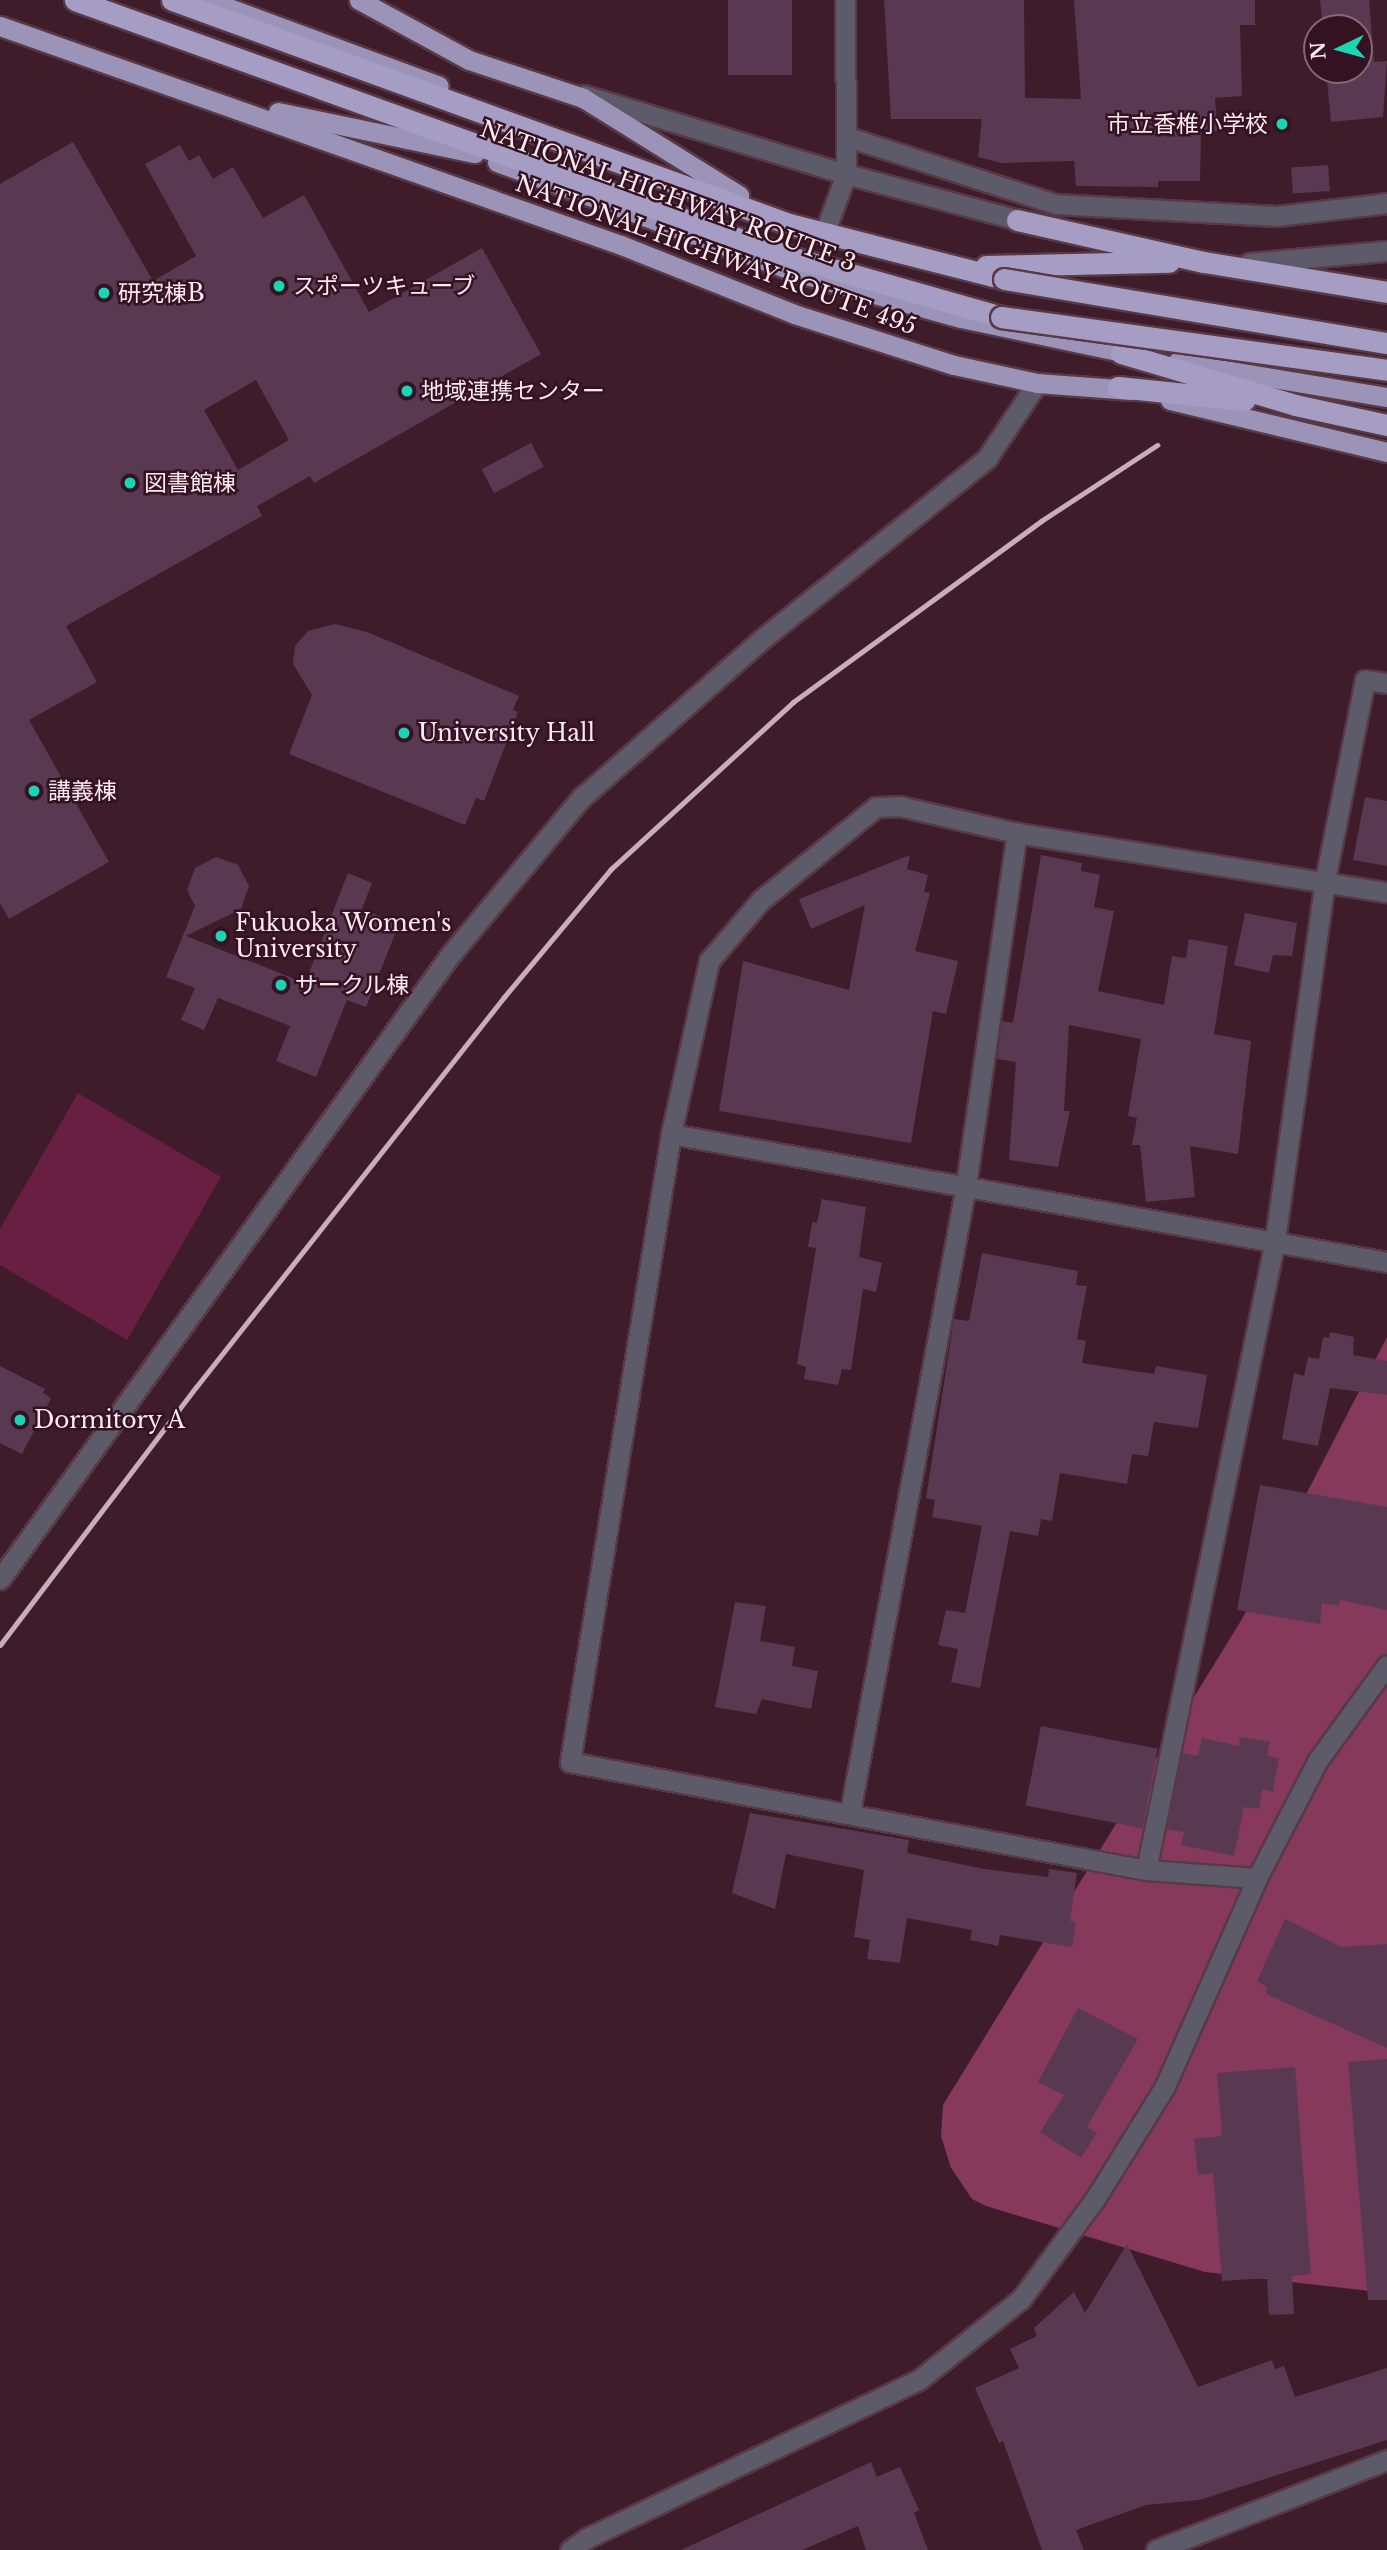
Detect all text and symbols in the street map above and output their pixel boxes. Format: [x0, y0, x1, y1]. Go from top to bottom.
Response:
north arrow [1303, 14, 1373, 84]
text: N [1306, 41, 1331, 61]
place label: 市立香椎小学校 [1107, 110, 1268, 138]
street label: NATIONAL HIGHWAY ROUTE 3 [476, 115, 860, 277]
marker: 市立香椎小学校 [1274, 116, 1290, 132]
street label: NATIONAL HIGHWAY ROUTE 495 [511, 169, 921, 341]
place label: スポーツキューブ [293, 272, 477, 300]
marker: スポーツキューブ [271, 278, 287, 294]
place label: 研究棟B [118, 279, 205, 307]
marker: 研究棟B [96, 285, 112, 301]
place label: 地域連携センター [421, 377, 605, 405]
marker: 地域連携センター [399, 383, 415, 399]
place label: 図書館棟 [144, 469, 236, 497]
marker: 図書館棟 [122, 475, 138, 491]
place label: University Hall [418, 719, 596, 747]
marker: University Hall [396, 725, 412, 741]
place label: 講義棟 [48, 777, 117, 805]
marker: 講義棟 [26, 783, 42, 799]
place label: Fukuoka Women's University [235, 909, 453, 963]
marker: Fukuoka Women's University [213, 928, 229, 944]
place label: サークル棟 [295, 971, 410, 999]
marker: サークル棟 [273, 977, 289, 993]
place label: Dormitory A [34, 1406, 187, 1434]
marker: Dormitory A [12, 1412, 28, 1428]

